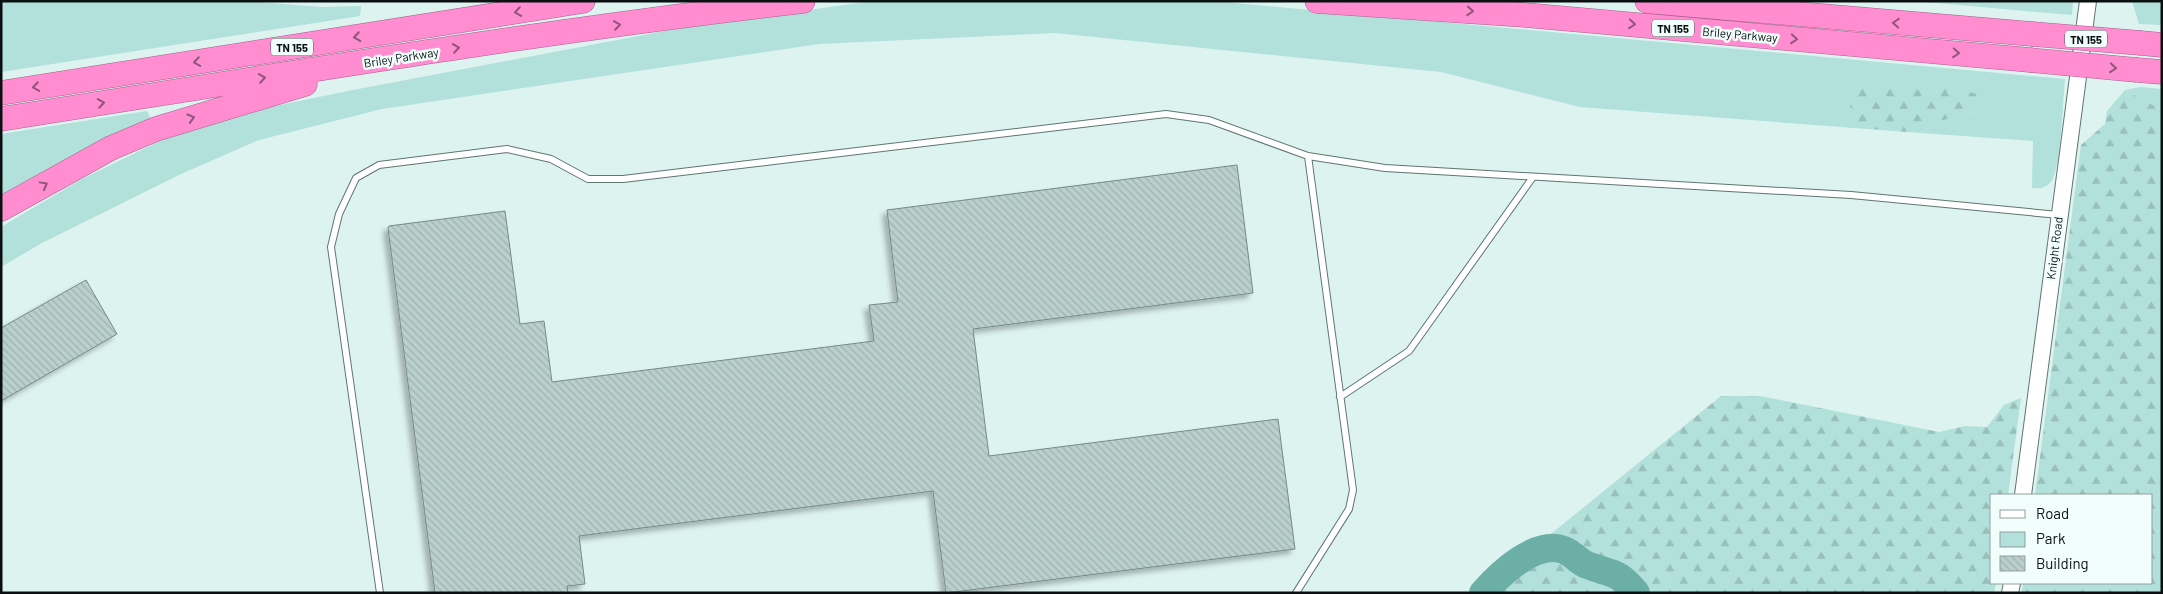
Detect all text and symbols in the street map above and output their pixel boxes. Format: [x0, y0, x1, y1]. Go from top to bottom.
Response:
one-way arrow [514, 6, 522, 16]
one-way arrow [1467, 6, 1475, 17]
one-way arrow [1892, 17, 1900, 28]
one-way arrow [1629, 19, 1637, 30]
road number: TN 155 [1652, 19, 1694, 36]
one-way arrow [613, 20, 621, 31]
street label: Briley Parkway [1702, 24, 1779, 44]
road number: TN 155 [2065, 30, 2107, 48]
one-way arrow [353, 31, 362, 41]
one-way arrow [1790, 33, 1798, 44]
road number: TN 155 [271, 38, 313, 56]
street label: Briley Parkway [363, 44, 440, 70]
one-way arrow [452, 44, 461, 54]
one-way arrow [1952, 48, 1960, 59]
one-way arrow [192, 56, 200, 67]
one-way arrow [2109, 62, 2117, 73]
one-way arrow [257, 74, 266, 84]
one-way arrow [32, 82, 41, 92]
one-way arrow [97, 99, 106, 109]
one-way arrow [186, 114, 195, 124]
one-way arrow [38, 182, 47, 192]
street label: Knight Road [2043, 216, 2065, 280]
legend [1990, 494, 2153, 584]
text: Road [2036, 504, 2069, 522]
text: Park [2036, 529, 2066, 547]
text: Building [2036, 554, 2089, 572]

